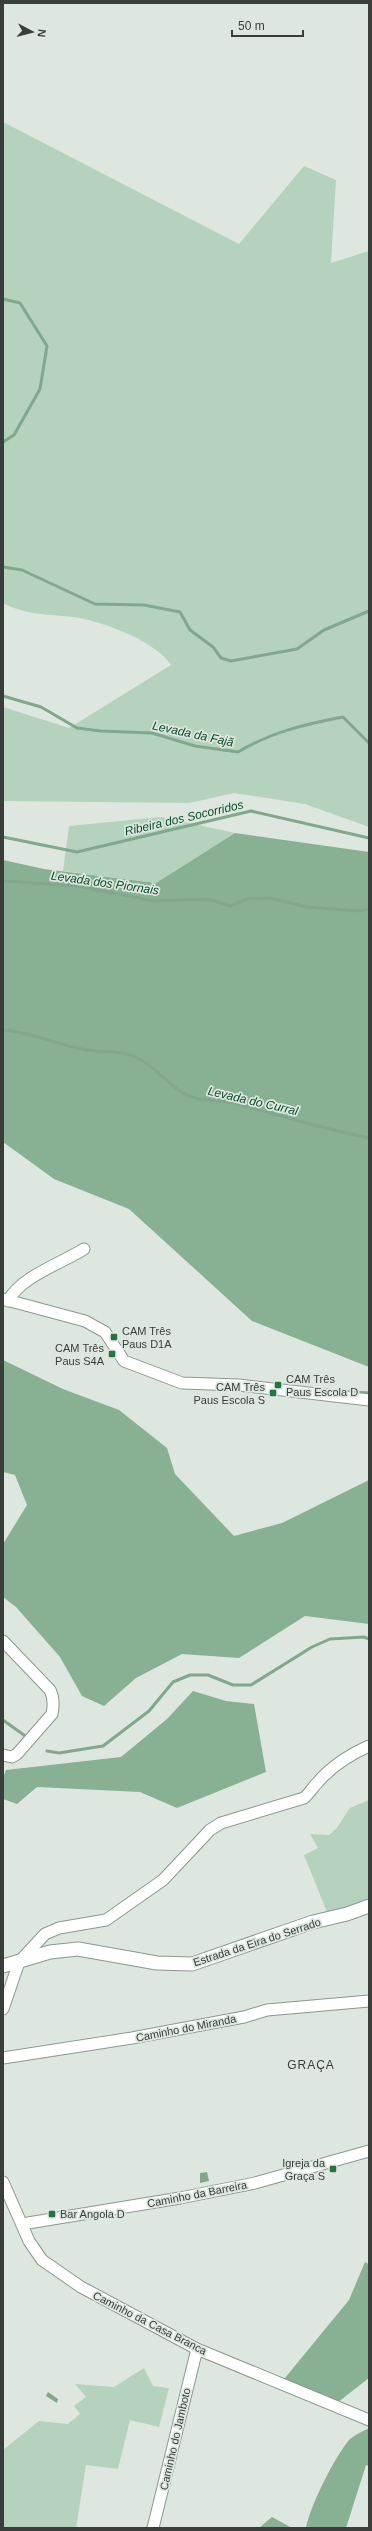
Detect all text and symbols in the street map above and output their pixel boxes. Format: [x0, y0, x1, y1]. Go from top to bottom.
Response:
north arrow [12, 12, 52, 52]
scale bar [232, 12, 303, 38]
text: 50 m [238, 19, 265, 33]
text: N [35, 29, 48, 38]
water label: Levada da Fajã [151, 719, 235, 750]
water label: Ribeira dos Socorridos [123, 798, 245, 838]
water label: Levada dos Piornais [50, 869, 160, 897]
water label: Levada do Curral [207, 1084, 300, 1118]
place label: CAM Três Paus D1A [122, 1325, 172, 1350]
marker: CAM Três Paus D1A [109, 1332, 119, 1342]
place label: CAM Três Paus S4A [55, 1342, 105, 1367]
marker: CAM Três Paus S4A [107, 1349, 117, 1359]
place label: CAM Três Paus Escola D [286, 1373, 358, 1398]
marker: CAM Três Paus Escola D [273, 1380, 283, 1390]
place label: CAM Três Paus Escola S [193, 1381, 265, 1406]
marker: CAM Três Paus Escola S [268, 1388, 278, 1398]
street label: Estrada da Eira do Serrado [192, 1916, 322, 1968]
street label: Caminho do Miranda [135, 2012, 238, 2044]
district label: GRAÇA [287, 2058, 335, 2072]
place label: Igreja da Graça S [282, 2157, 326, 2182]
marker: Igreja da Graça S [328, 2164, 338, 2174]
street label: Caminho da Barreira [146, 2178, 249, 2210]
place label: Bar Angola D [60, 2208, 125, 2220]
marker: Bar Angola D [47, 2209, 57, 2219]
street label: Caminho da Casa Branca [91, 2289, 210, 2357]
street label: Caminho do Jamboto [157, 2387, 193, 2491]

